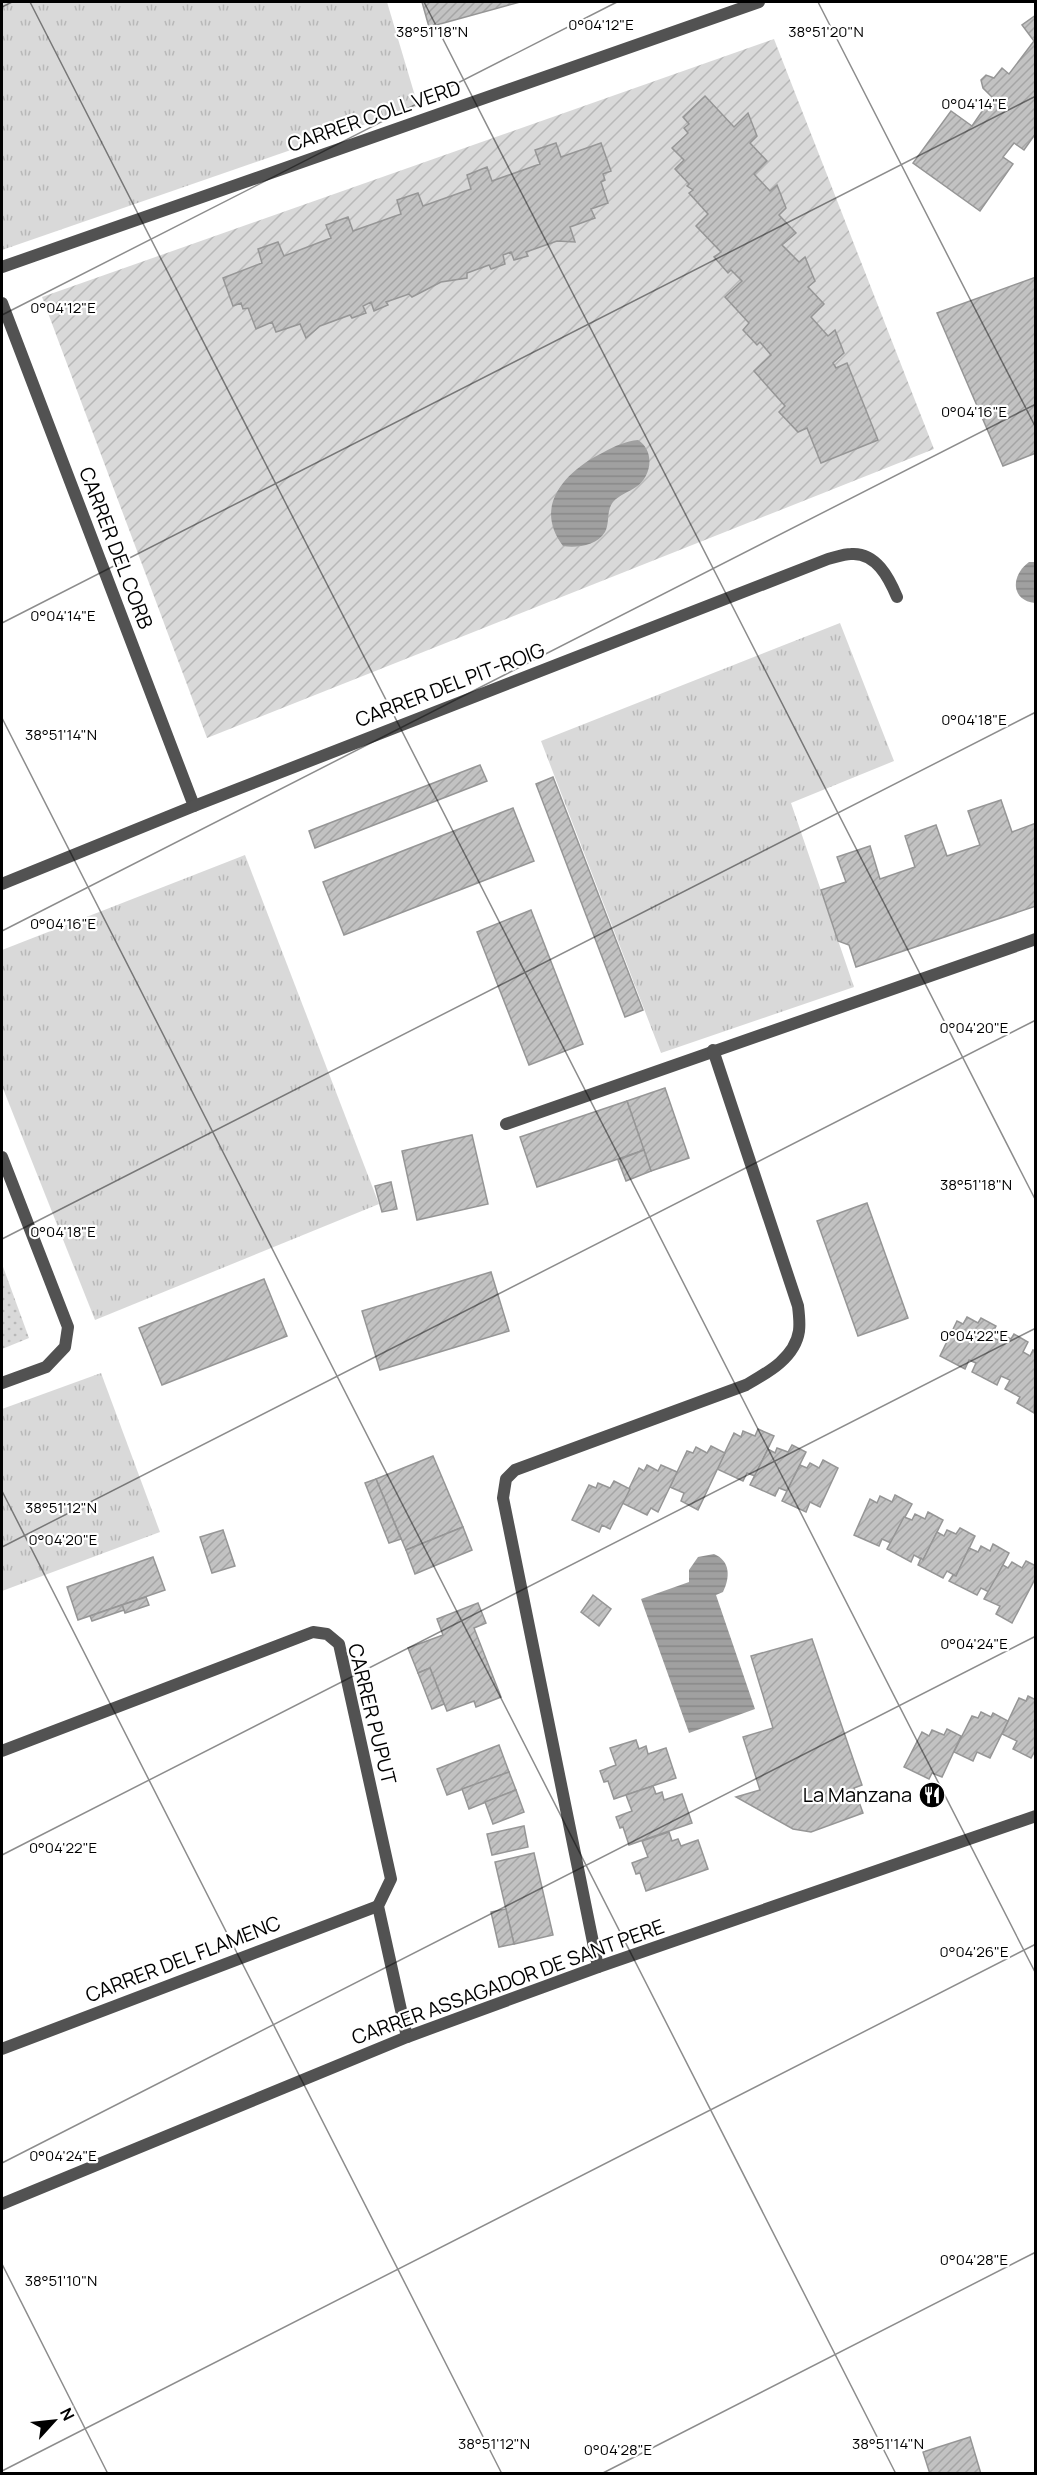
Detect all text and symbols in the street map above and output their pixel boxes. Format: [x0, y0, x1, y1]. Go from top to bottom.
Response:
text: 0°04'12"E [568, 14, 634, 35]
text: 38°51'18"N [396, 21, 468, 42]
text: 38°51'20"N [788, 21, 864, 42]
street label: CARRER COLL VERD [284, 73, 464, 158]
text: 0°04'14"E [941, 93, 1007, 114]
text: 0°04'12"E [30, 297, 96, 318]
text: 0°04'16"E [941, 401, 1007, 422]
street label: CARRER DEL CORB [73, 463, 160, 633]
text: 0°04'14"E [30, 605, 96, 626]
street label: CARRER DEL PIT-ROIG [351, 636, 548, 733]
text: 0°04'18"E [941, 709, 1007, 730]
text: 38°51'14"N [25, 724, 97, 745]
text: 0°04'16"E [30, 913, 96, 934]
text: 0°04'20"E [940, 1017, 1008, 1038]
text: 38°51'18"N [940, 1174, 1012, 1195]
text: 0°04'18"E [30, 1221, 96, 1242]
text: 0°04'22"E [940, 1325, 1008, 1346]
text: 38°51'12"N [25, 1497, 97, 1518]
text: 0°04'20"E [29, 1529, 97, 1550]
text: 0°04'24"E [940, 1633, 1008, 1654]
street label: CARRER PUPUT [342, 1641, 403, 1787]
restaurant icon: La Manzana [917, 1780, 947, 1810]
place label: La Manzana [803, 1781, 912, 1808]
text: 0°04'22"E [29, 1837, 97, 1858]
street label: CARRER DEL FLAMENC [81, 1909, 284, 2008]
street label: CARRER ASSAGADOR DE SANT PERE [348, 1912, 668, 2051]
text: 0°04'26"E [940, 1941, 1008, 1962]
text: 0°04'24"E [29, 2145, 97, 2166]
text: 0°04'28"E [940, 2249, 1008, 2270]
text: 38°51'10"N [25, 2270, 97, 2291]
north arrow [24, 2391, 84, 2451]
text: N [55, 2404, 80, 2424]
text: 38°51'12"N [458, 2433, 530, 2454]
text: 38°51'14"N [852, 2433, 924, 2454]
text: 0°04'28"E [584, 2439, 652, 2460]

